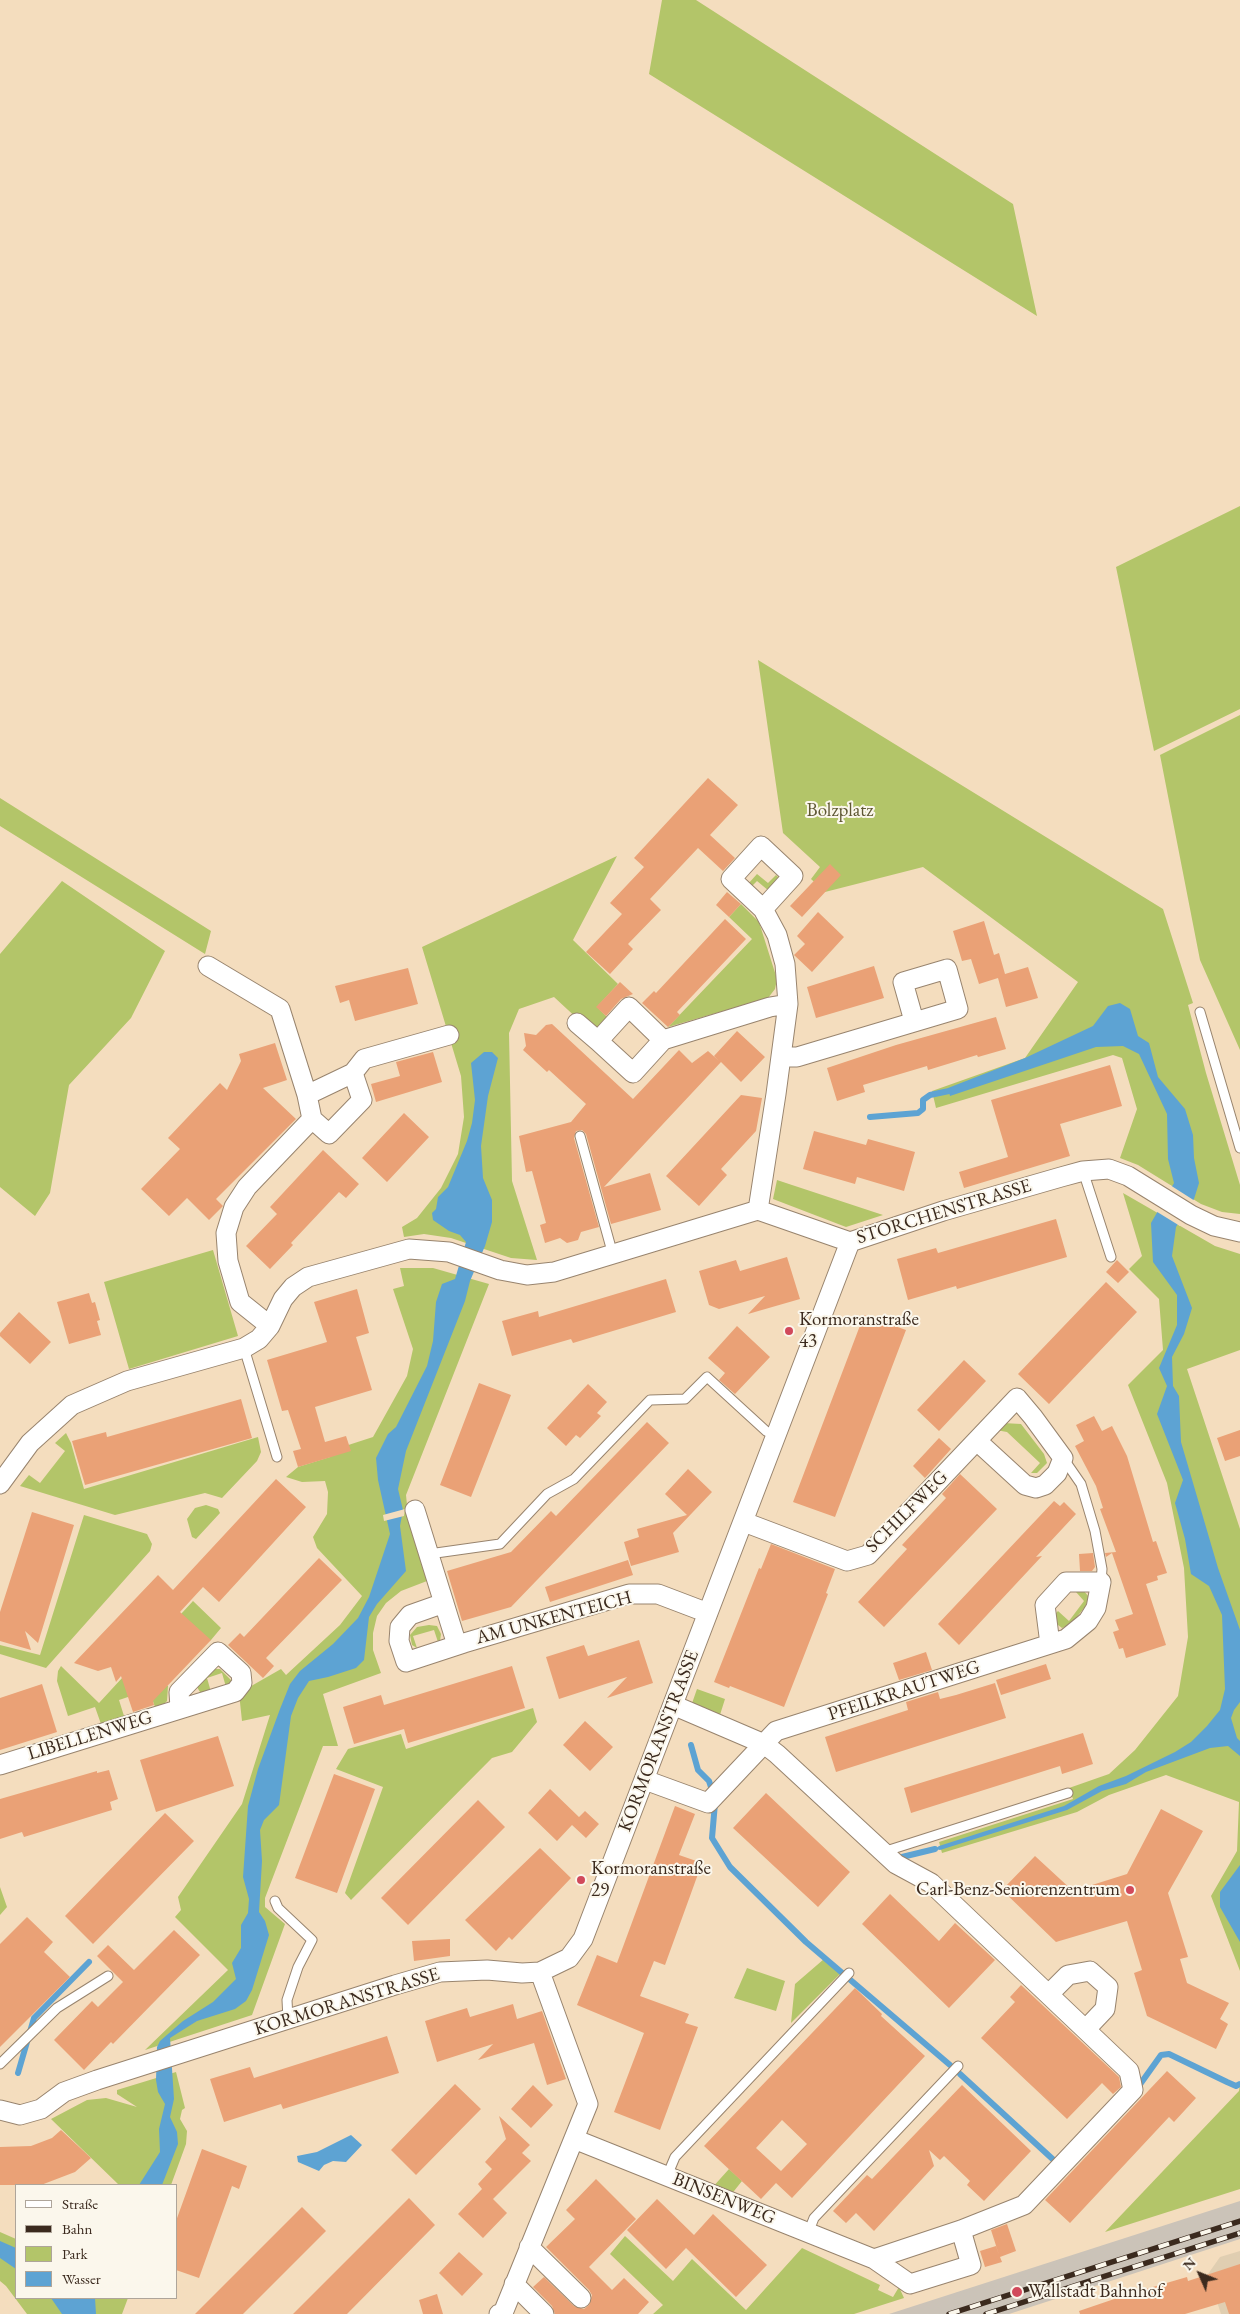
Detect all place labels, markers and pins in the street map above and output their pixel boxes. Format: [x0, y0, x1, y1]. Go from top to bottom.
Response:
place label: Kormoranstraße 43 [799, 1309, 919, 1353]
marker: Kormoranstraße 43 [783, 1325, 795, 1337]
place label: Kormoranstraße 29 [591, 1858, 711, 1902]
marker: Kormoranstraße 29 [575, 1874, 587, 1886]
place label: Carl-Benz-Seniorenzentrum [916, 1879, 1120, 1901]
marker: Carl-Benz-Seniorenzentrum [1124, 1884, 1136, 1896]
place label: Wallstadt Bahnhof [1028, 2281, 1163, 2303]
marker: Wallstadt Bahnhof [1010, 2285, 1024, 2299]

